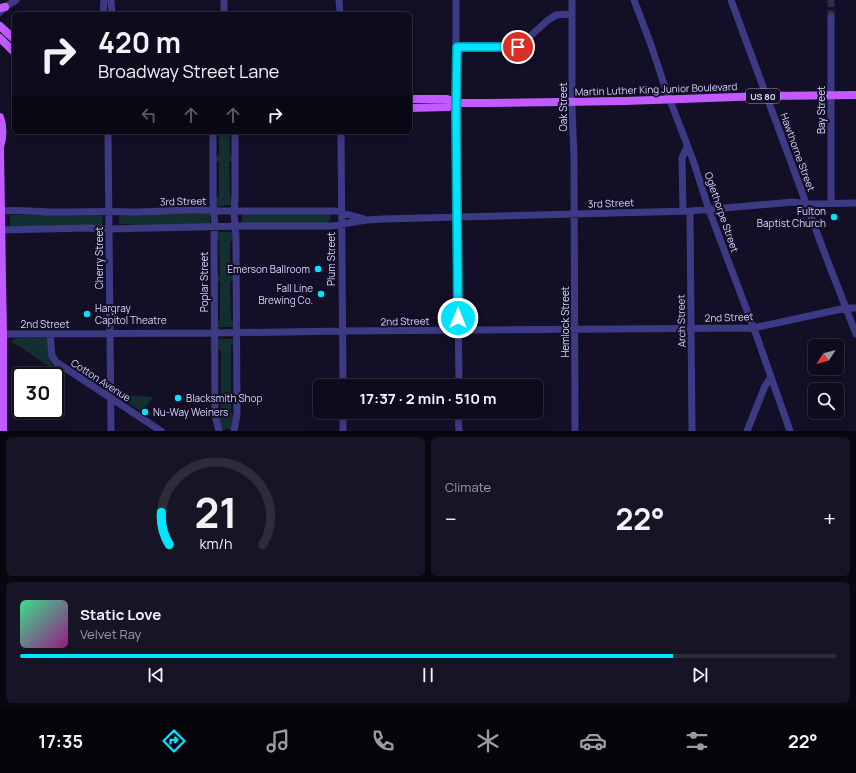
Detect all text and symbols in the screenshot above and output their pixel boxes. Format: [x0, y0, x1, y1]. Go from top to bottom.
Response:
text: 420 m [98, 23, 181, 61]
icon: right [32, 28, 84, 80]
pin [501, 30, 535, 64]
icon: arrive [507, 36, 529, 58]
text: Broadway Street Lane [98, 59, 279, 83]
street label: Martin Luther King Junior Boulevard [575, 79, 738, 99]
street label: Oak Street [556, 82, 570, 132]
street label: Bay Street [814, 86, 828, 134]
road number: US 80 [746, 89, 780, 103]
icon: left [138, 104, 160, 126]
icon: ahead [180, 104, 202, 126]
icon: ahead [222, 104, 244, 126]
icon: right [264, 104, 286, 126]
street label: Hawthorne Street [777, 111, 819, 193]
street label: Oglethorpe Street [702, 170, 742, 254]
street label: 3rd Street [160, 194, 206, 208]
street label: 3rd Street [588, 195, 634, 211]
place label: Fulton Baptist Church [757, 204, 826, 230]
marker: Fulton Baptist Church [829, 212, 839, 222]
street label: Cherry Street [92, 227, 106, 289]
street label: Plum Street [324, 232, 338, 286]
street label: Poplar Street [197, 252, 211, 312]
place label: Emerson Ballroom [227, 262, 310, 276]
marker: Emerson Ballroom [313, 264, 323, 274]
place label: Fall Line Brewing Co. [258, 281, 313, 307]
street label: Hemlock Street [558, 286, 572, 358]
marker: Fall Line Brewing Co. [316, 289, 326, 299]
street label: Arch Street [674, 295, 688, 347]
position arrow [437, 297, 479, 339]
place label: Hargray Capitol Theatre [95, 301, 167, 327]
marker: Hargray Capitol Theatre [82, 309, 92, 319]
street label: 2nd Street [704, 309, 754, 325]
street label: 2nd Street [380, 314, 430, 328]
street label: 2nd Street [21, 317, 69, 331]
north arrow [808, 339, 844, 375]
map controls [808, 339, 844, 419]
street label: Cotton Avenue [68, 355, 134, 405]
speed limit sign: 30 [12, 367, 64, 419]
button: search [808, 383, 844, 419]
text: 17:37 · 2 min · 510 m [359, 388, 497, 409]
place label: Blacksmith Shop [186, 391, 262, 405]
marker: Blacksmith Shop [173, 393, 183, 403]
place label: Nu-Way Weiners [153, 405, 228, 419]
marker: Nu-Way Weiners [140, 407, 150, 417]
text: Climate [445, 478, 491, 496]
text: 21 [194, 483, 237, 539]
text: 22° [615, 498, 665, 539]
text: − [445, 504, 457, 534]
text: + [823, 504, 836, 534]
text: km/h [199, 533, 232, 552]
text: Static Love [80, 604, 161, 625]
text: Velvet Ray [80, 625, 141, 643]
icon: previous [145, 664, 167, 686]
icon: pause [417, 664, 439, 686]
icon: next [689, 664, 711, 686]
icon: directions [160, 727, 188, 755]
icon: music [264, 727, 292, 755]
icon: phone [369, 727, 397, 755]
icon: climate [474, 727, 502, 755]
icon: car [579, 727, 607, 755]
icon: filters [683, 727, 711, 755]
text: 17:35 [38, 729, 83, 753]
text: 22° [788, 729, 818, 753]

